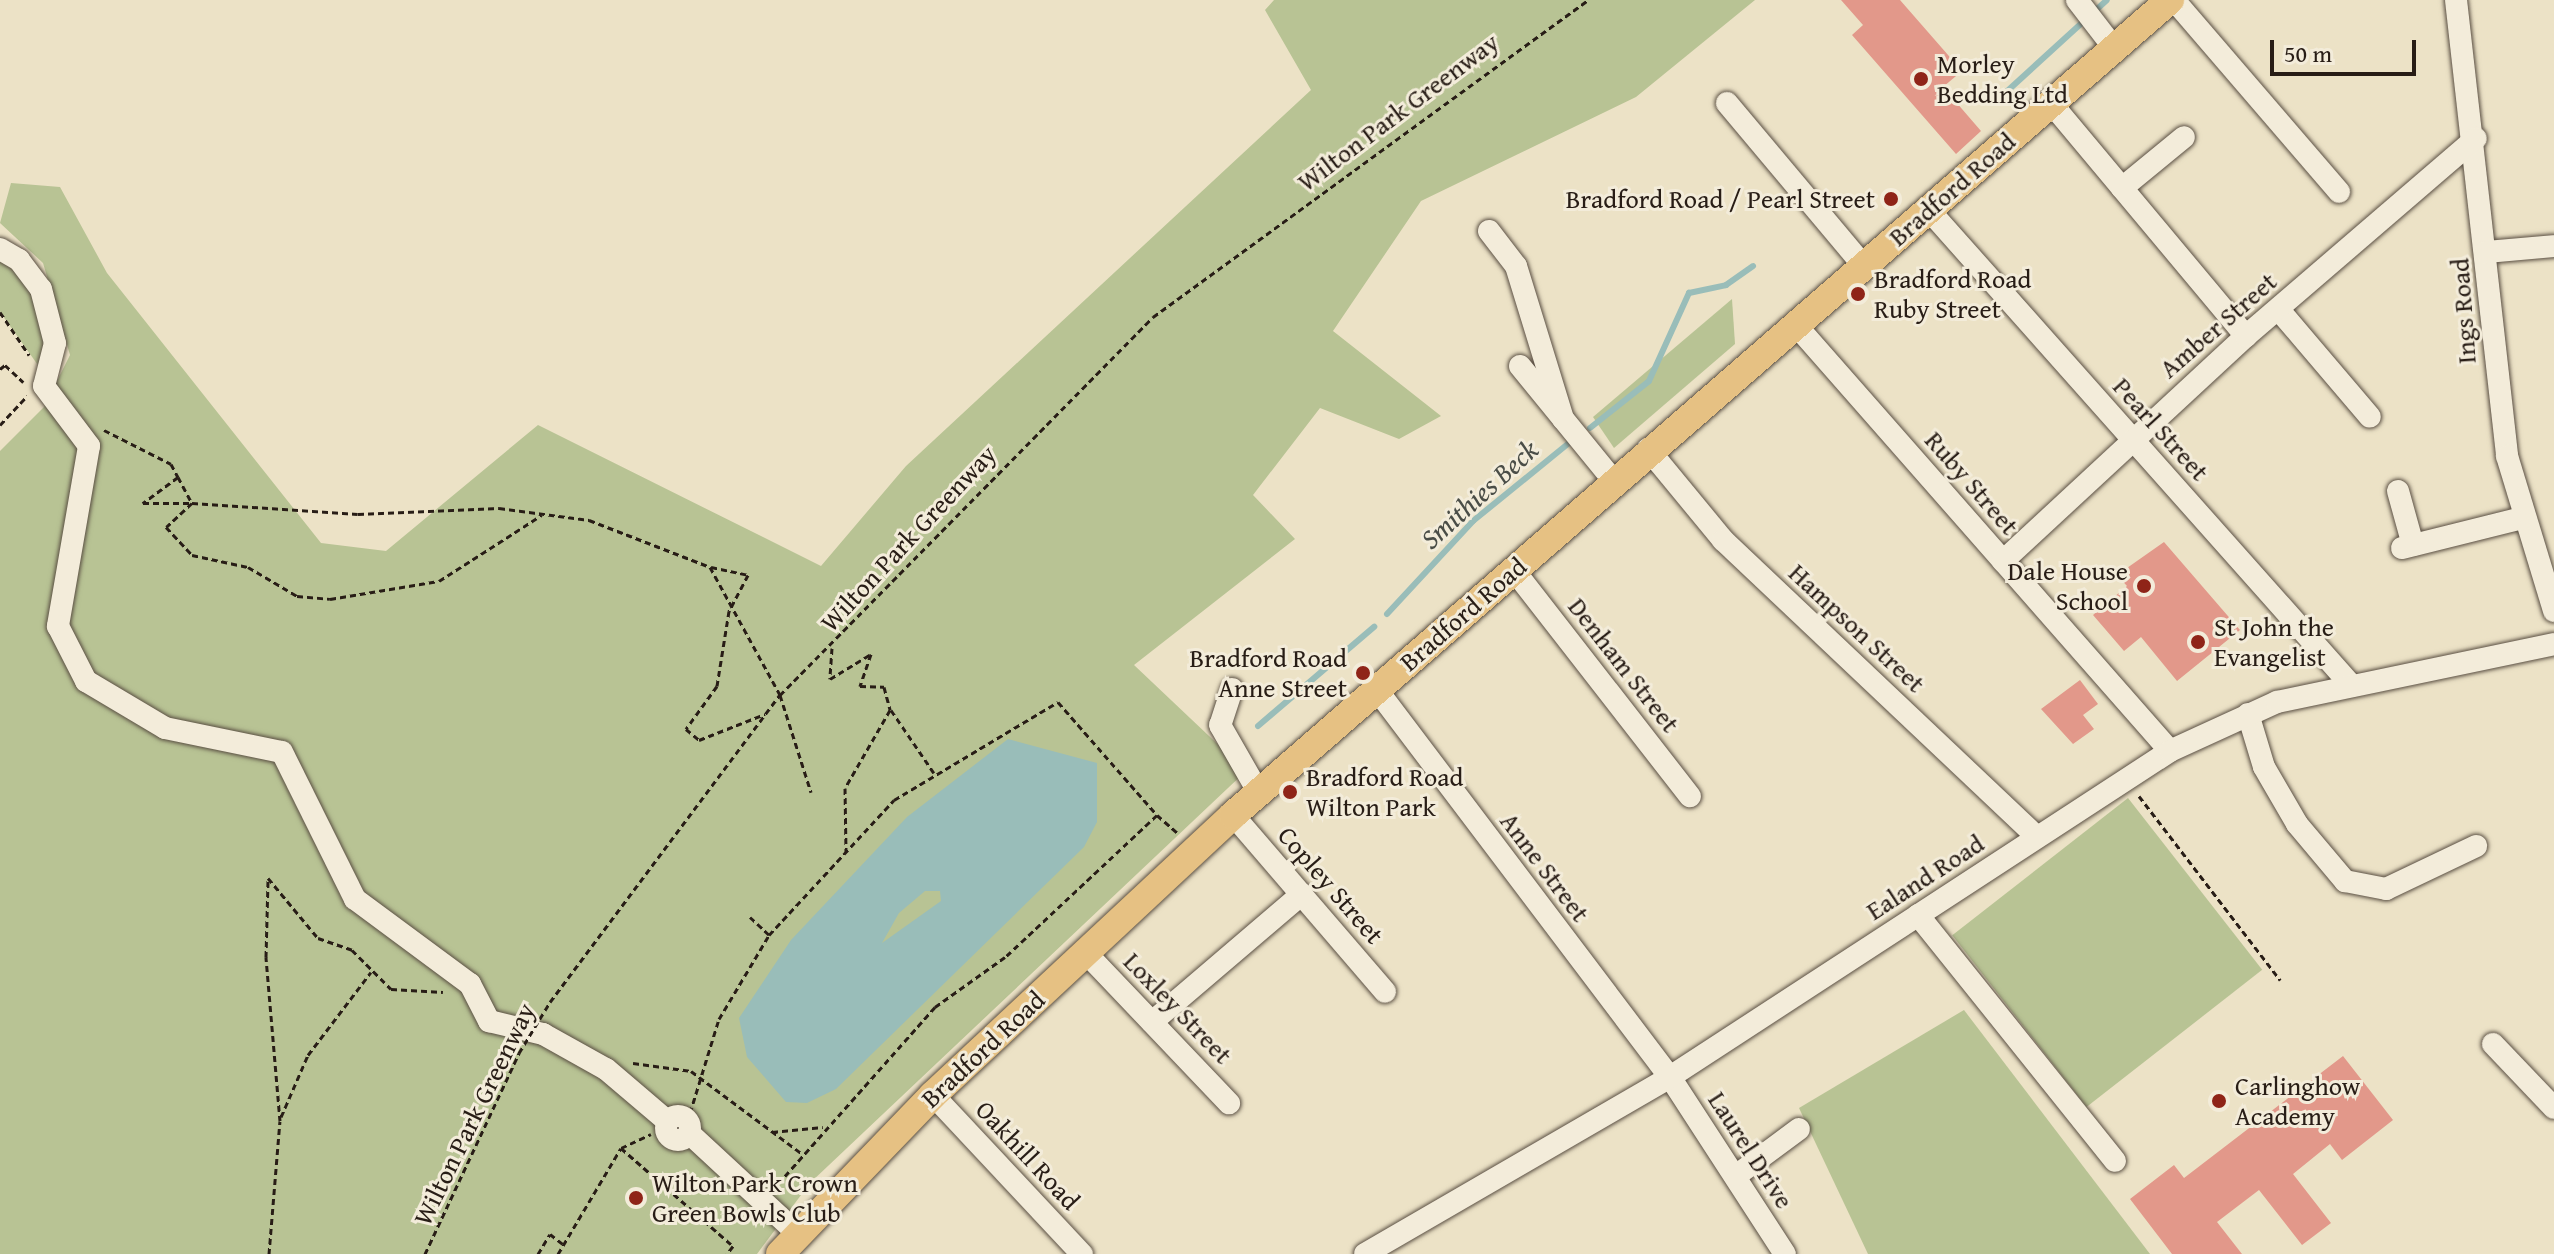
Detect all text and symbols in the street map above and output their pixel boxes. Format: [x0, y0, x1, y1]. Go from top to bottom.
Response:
scale bar [2274, 24, 2420, 74]
street label: Wilton Park Greenway [1291, 26, 1505, 198]
text: 50 m [2284, 36, 2332, 71]
place label: Morley Bedding Ltd [1937, 48, 2068, 110]
marker: Morley Bedding Ltd [1912, 70, 1930, 88]
street label: Bradford Road [1882, 126, 2022, 252]
place label: Bradford Road / Pearl Street [1566, 183, 1875, 215]
marker: Bradford Road / Pearl Street [1882, 190, 1900, 208]
street label: Ings Road [2444, 257, 2482, 365]
place label: Bradford Road Ruby Street [1874, 263, 2031, 324]
street label: Amber Street [2153, 266, 2283, 384]
marker: Bradford Road Ruby Street [1849, 285, 1867, 303]
street label: Pearl Street [2107, 371, 2215, 487]
street label: Ruby Street [1919, 425, 2025, 541]
water label: Smithies Beck [1413, 432, 1545, 556]
street label: Wilton Park Greenway [814, 438, 1002, 638]
street label: Bradford Road [1393, 551, 1533, 677]
place label: Dale House School [2008, 555, 2128, 616]
street label: Hampson Street [1783, 557, 1931, 699]
marker: Dale House School [2135, 577, 2153, 595]
street label: Denham Street [1562, 591, 1686, 739]
place label: St John the Evangelist [2214, 611, 2334, 672]
marker: St John the Evangelist [2189, 633, 2207, 651]
place label: Bradford Road Anne Street [1190, 642, 1347, 704]
marker: Bradford Road Anne Street [1354, 664, 1372, 682]
place label: Bradford Road Wilton Park [1306, 761, 1463, 822]
marker: Bradford Road Wilton Park [1281, 783, 1299, 801]
street label: Anne Street [1494, 806, 1596, 928]
street label: Copley Street [1272, 820, 1390, 950]
street label: Ealand Road [1860, 828, 1990, 926]
street label: Loxley Street [1117, 946, 1239, 1070]
street label: Bradford Road [915, 984, 1051, 1114]
street label: Wilton Park Greenway [407, 998, 541, 1230]
place label: Carlinghow Academy [2235, 1070, 2360, 1132]
street label: Laurel Drive [1702, 1086, 1800, 1214]
marker: Carlinghow Academy [2210, 1092, 2228, 1110]
street label: Oakhill Road [970, 1094, 1086, 1216]
place label: Wilton Park Crown Green Bowls Club [652, 1167, 858, 1228]
marker: Wilton Park Crown Green Bowls Club [627, 1189, 645, 1207]

